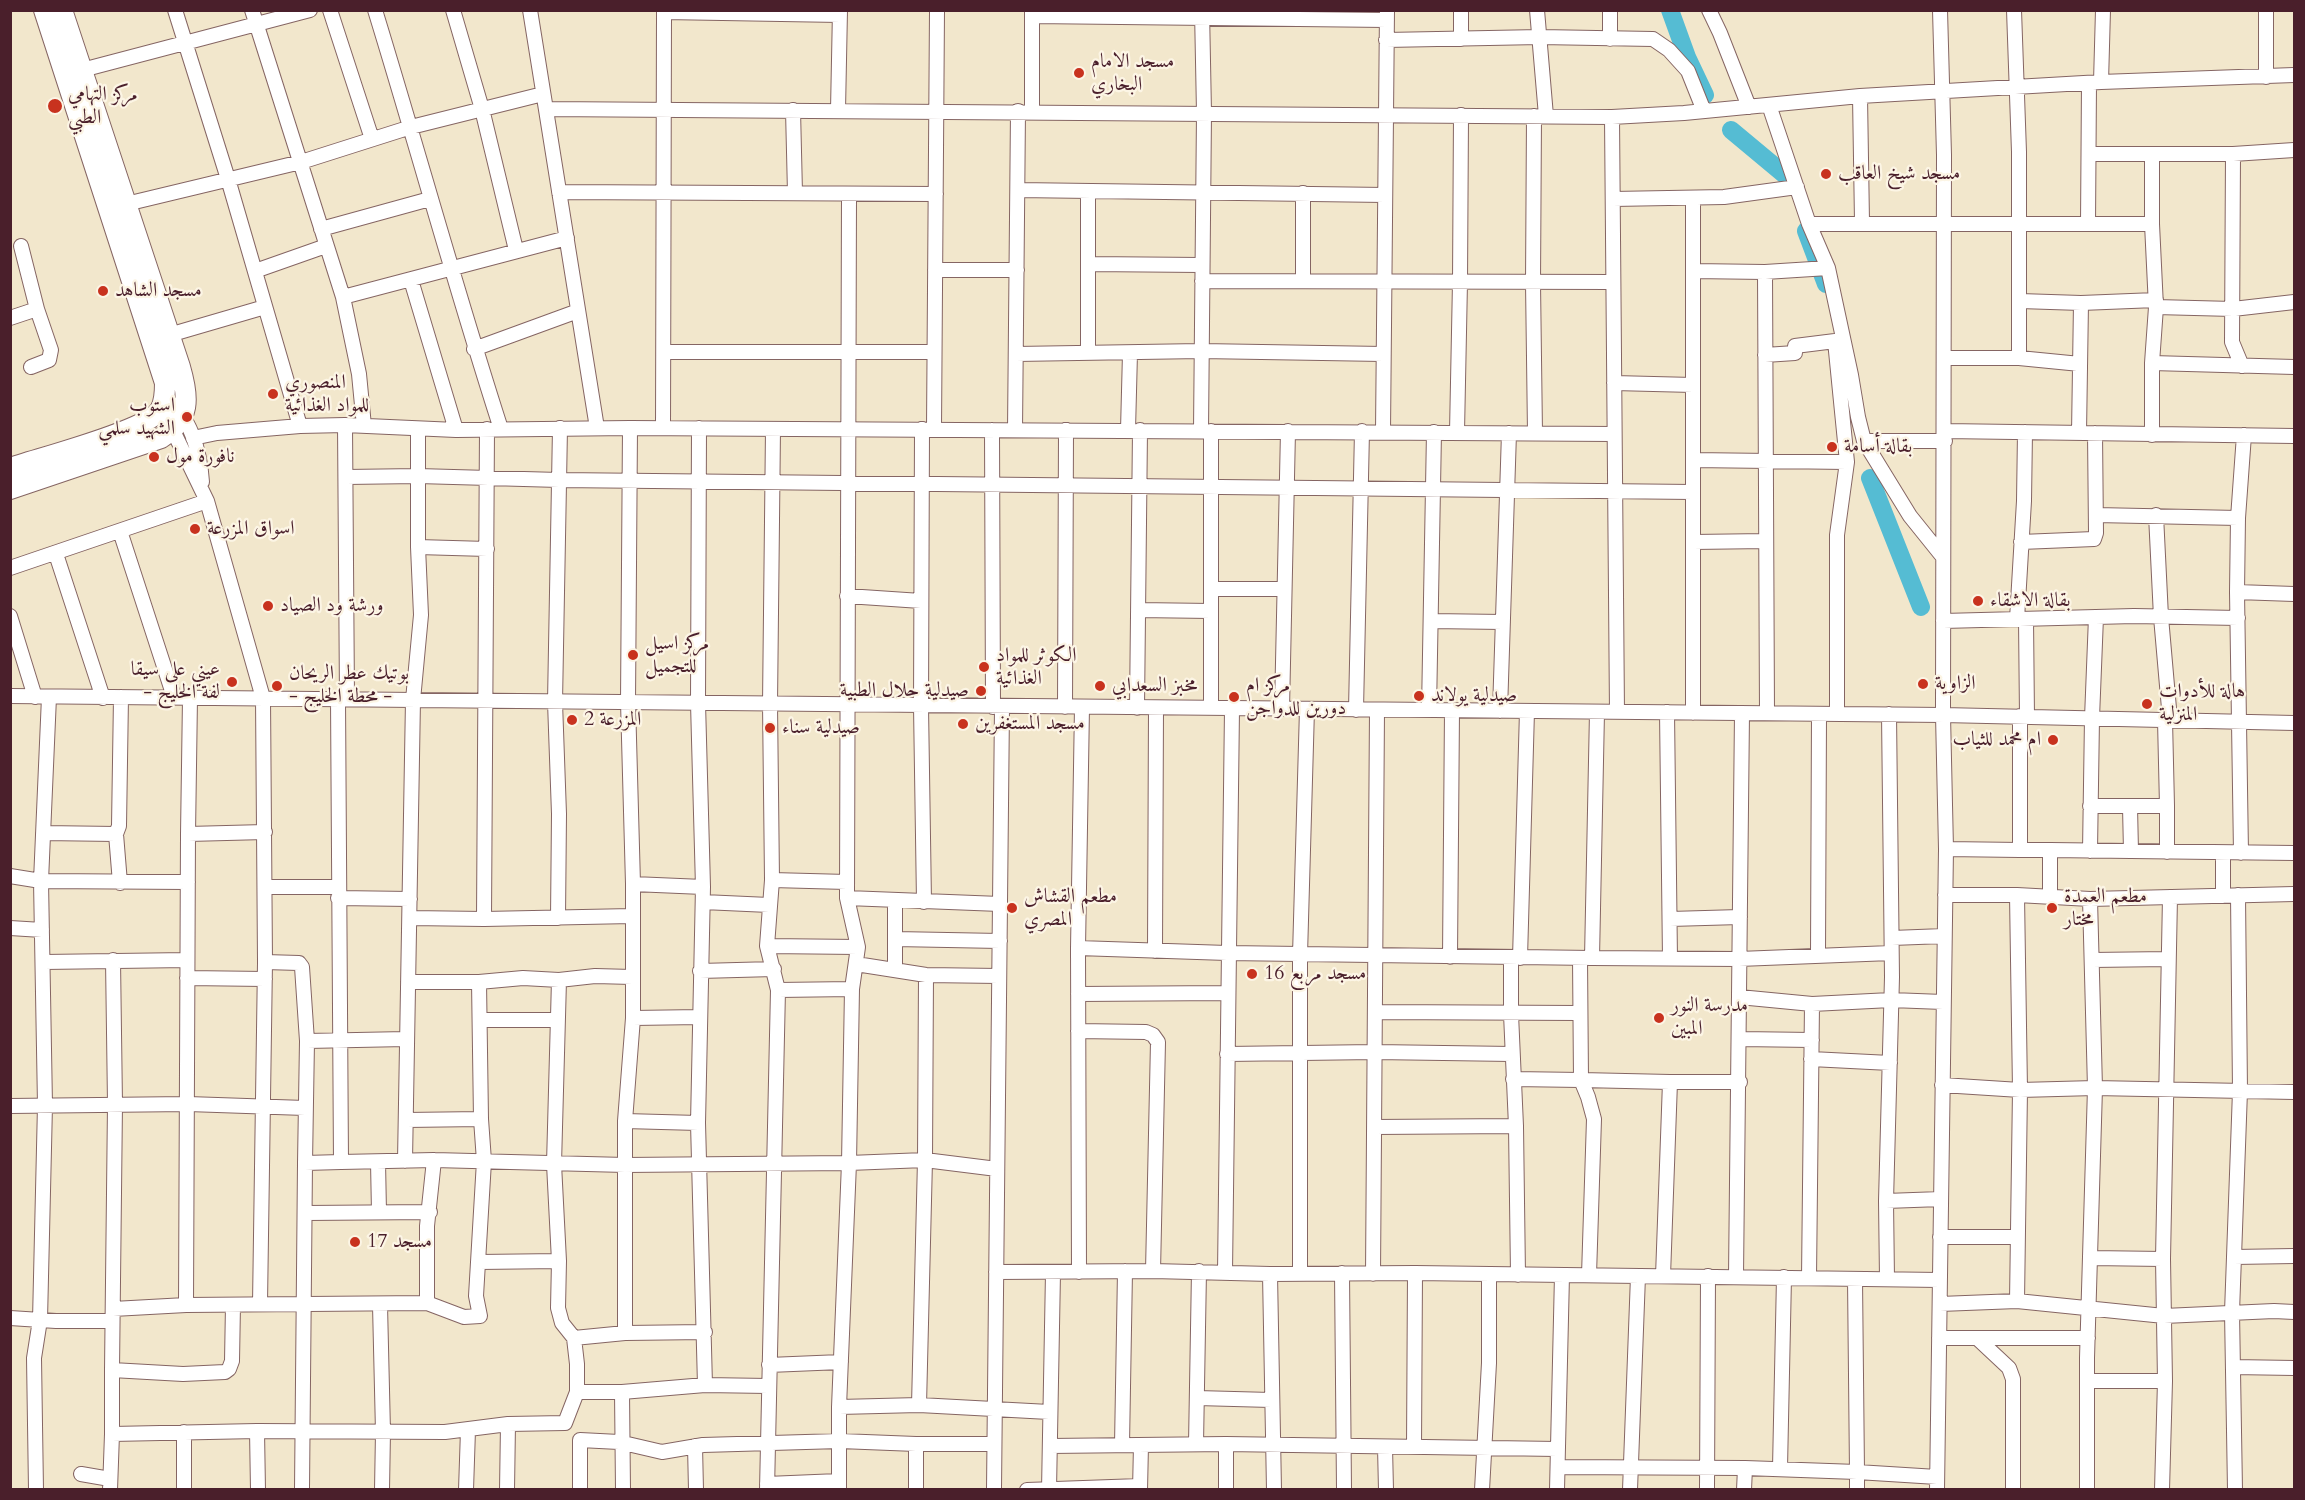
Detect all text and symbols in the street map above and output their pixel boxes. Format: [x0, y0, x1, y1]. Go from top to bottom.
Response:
place label: مسجد الامام البخاري [1091, 50, 1174, 97]
marker: مسجد الامام البخاري [1072, 66, 1086, 80]
place label: مركز التهامي الطبي [68, 83, 138, 130]
marker: مركز التهامي الطبي [46, 97, 64, 115]
place label: مسجد شيخ العاقب [1838, 162, 1960, 186]
marker: مسجد شيخ العاقب [1819, 167, 1833, 181]
place label: مسجد الشاهد [115, 279, 202, 303]
marker: مسجد الشاهد [96, 284, 110, 298]
place label: المنصوري للمواد الغذائية [285, 371, 369, 418]
marker: المنصوري للمواد الغذائية [266, 387, 280, 401]
place label: استوب الشهيد سلمي [98, 394, 175, 441]
marker: استوب الشهيد سلمي [180, 410, 194, 424]
place label: بقالة أسامة [1844, 435, 1912, 459]
marker: بقالة أسامة [1825, 440, 1839, 454]
place label: نافورة مول [166, 445, 235, 469]
marker: نافورة مول [147, 450, 161, 464]
place label: اسواق المزرعة [207, 517, 295, 541]
marker: اسواق المزرعة [188, 522, 202, 536]
place label: بقالة الاشقاء [1990, 589, 2071, 613]
place label: ورشة ود الصياد [280, 594, 383, 618]
marker: بقالة الاشقاء [1971, 594, 1985, 608]
marker: ورشة ود الصياد [261, 599, 275, 613]
place label: مركز اسيل للتجميل [645, 632, 709, 679]
place label: الكوثر للمواد الغذائية [996, 644, 1077, 691]
marker: مركز اسيل للتجميل [626, 648, 640, 662]
place label: عيني على سيقا - لفة الخليج [131, 658, 220, 705]
marker: الكوثر للمواد الغذائية [977, 660, 991, 674]
place label: بوتيك عطر الريحان - محطة الخليج - [289, 662, 409, 709]
place label: الزاوية [1935, 672, 1976, 696]
place label: مخبز السعدابي [1112, 674, 1197, 698]
place label: مركز ام دورين للدواجن [1246, 674, 1346, 721]
marker: عيني على سيقا - لفة الخليج [225, 675, 239, 689]
marker: الزاوية [1916, 677, 1930, 691]
marker: بوتيك عطر الريحان - محطة الخليج - [270, 679, 284, 693]
place label: صيدلية حلال الطبية [840, 679, 969, 703]
marker: مخبز السعدابي [1093, 679, 1107, 693]
place label: هالة للأدوات المنزلية [2159, 680, 2245, 727]
marker: صيدلية حلال الطبية [974, 684, 988, 698]
place label: صيدلية يولاند [1431, 684, 1517, 708]
marker: صيدلية يولاند [1412, 689, 1426, 703]
marker: مركز ام دورين للدواجن [1227, 690, 1241, 704]
marker: هالة للأدوات المنزلية [2140, 697, 2154, 711]
place label: المزرعة 2 [584, 708, 641, 732]
place label: مسجد المستغفرين [975, 712, 1085, 736]
marker: المزرعة 2 [565, 713, 579, 727]
place label: صيدلية سناء [782, 716, 860, 740]
marker: مسجد المستغفرين [956, 717, 970, 731]
marker: صيدلية سناء [763, 721, 777, 735]
place label: ام محمد للثياب [1952, 728, 2041, 752]
marker: ام محمد للثياب [2046, 733, 2060, 747]
place label: مطعم القشاش المصري [1024, 885, 1117, 932]
place label: مطعم العمدة مختار [2064, 885, 2147, 932]
marker: مطعم القشاش المصري [1005, 901, 1019, 915]
marker: مطعم العمدة مختار [2045, 901, 2059, 915]
place label: مسجد مربع 16 [1264, 962, 1366, 986]
marker: مسجد مربع 16 [1245, 967, 1259, 981]
place label: مدرسة النور المبين [1671, 994, 1748, 1041]
marker: مدرسة النور المبين [1652, 1011, 1666, 1025]
place label: مسجد 17 [367, 1230, 432, 1254]
marker: مسجد 17 [348, 1235, 362, 1249]

